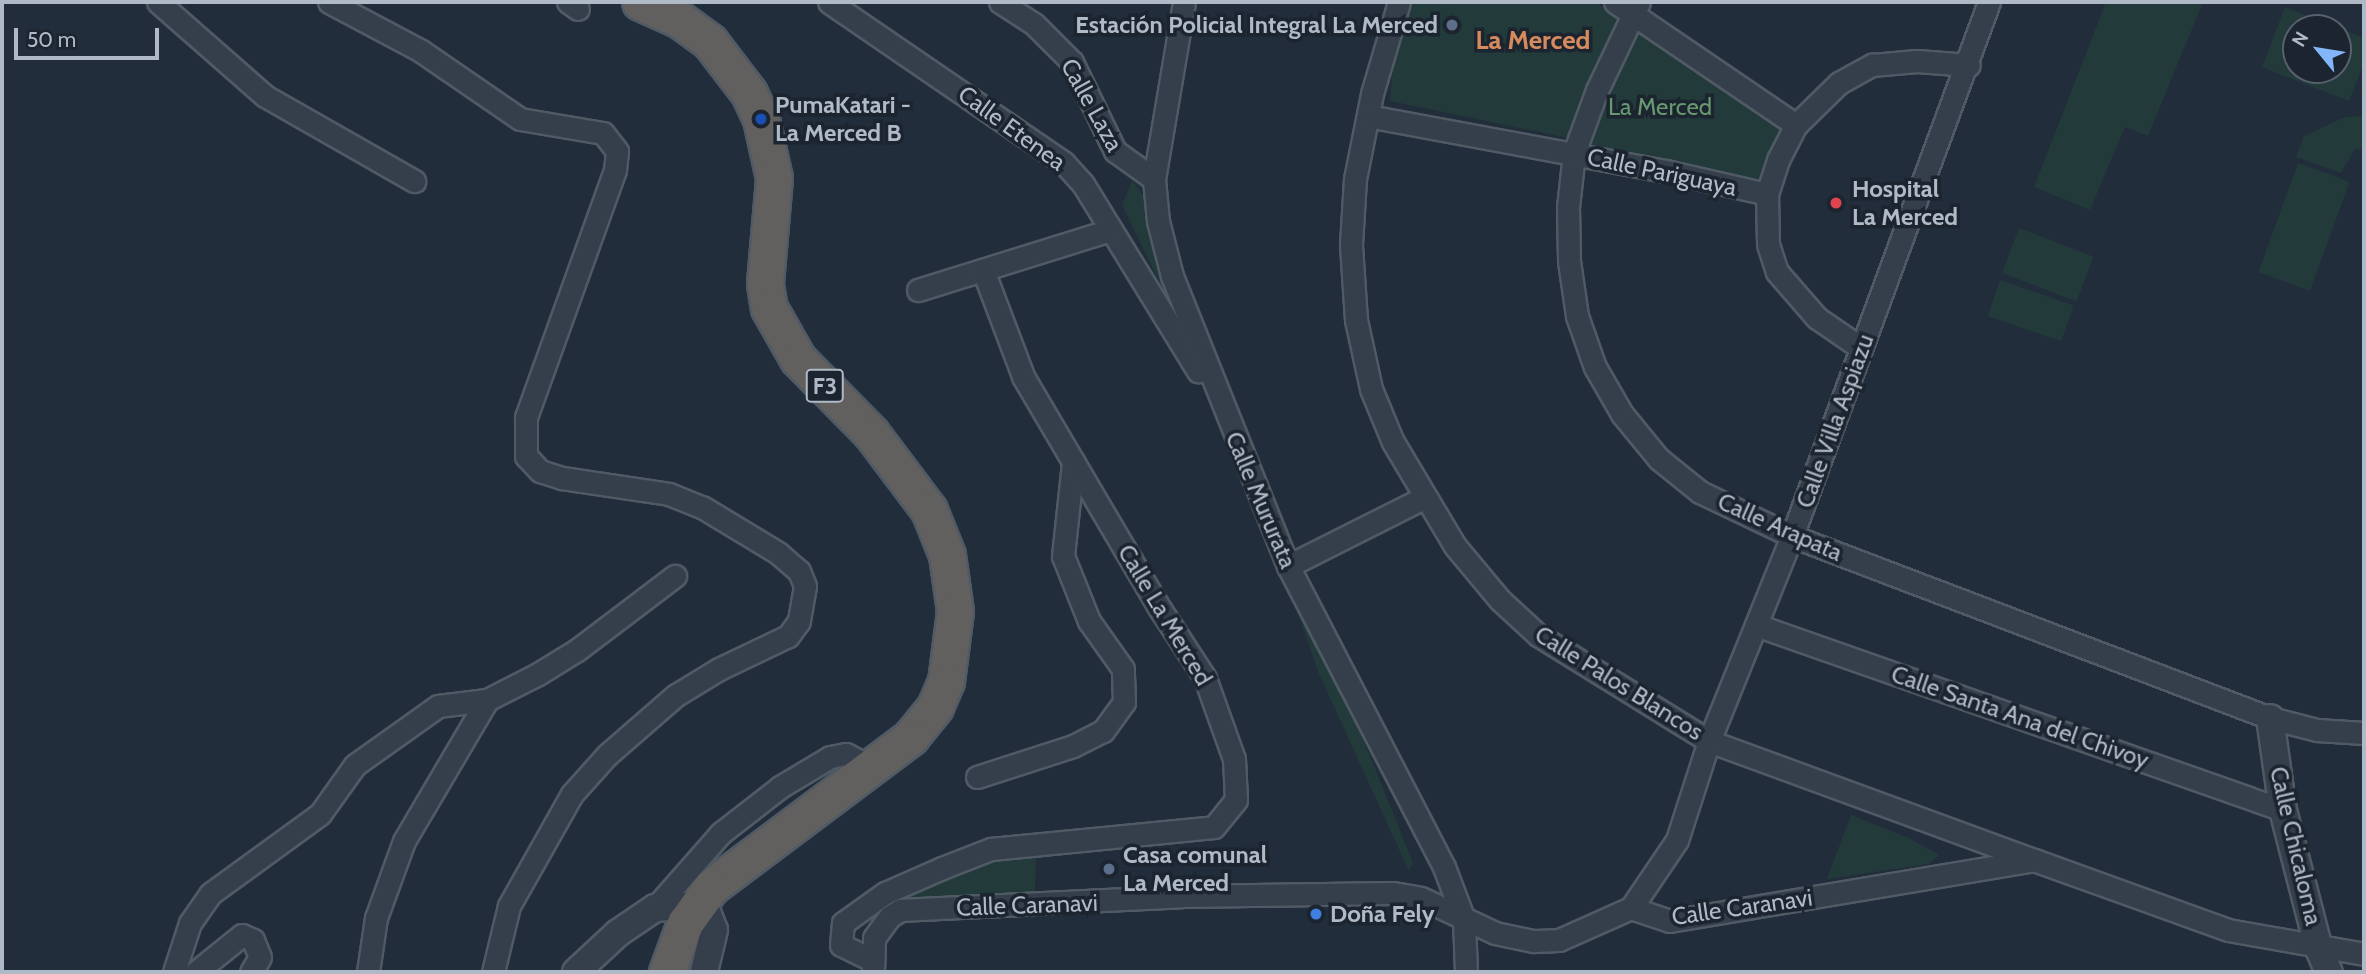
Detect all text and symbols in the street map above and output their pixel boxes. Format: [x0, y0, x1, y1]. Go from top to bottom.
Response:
place label: Estación Policial Integral La Merced [1075, 11, 1438, 39]
scale bar [18, 14, 163, 58]
north arrow [2282, 14, 2352, 84]
marker: Estación Policial Integral La Merced [1444, 17, 1460, 33]
district label: La Merced [1476, 25, 1590, 57]
text: 50 m [27, 27, 76, 52]
text: N [2287, 28, 2313, 51]
street label: Calle Laza [1055, 54, 1129, 156]
street label: Calle Etenea [953, 79, 1071, 177]
place label: PumaKatari - La Merced B [775, 91, 911, 147]
park label: La Merced [1608, 93, 1712, 121]
marker: PumaKatari - La Merced B [753, 111, 769, 127]
street label: Calle Pariguaya [1585, 142, 1739, 202]
place label: Hospital La Merced [1852, 175, 1958, 231]
marker: Hospital La Merced [1826, 193, 1846, 213]
street label: Calle Villa Aspiazu [1790, 330, 1880, 512]
road number: F3 [806, 366, 844, 406]
street label: Calle Mururata [1219, 427, 1303, 573]
street label: Calle Arapata [1713, 487, 1847, 567]
street label: Calle La Merced [1112, 539, 1218, 691]
street label: Calle Palos Blancos [1530, 620, 1708, 746]
street label: Calle Santa Ana del Chivoy [1888, 659, 2152, 775]
street label: Calle Chicaloma [2264, 764, 2328, 928]
place label: Casa comunal La Merced [1123, 841, 1267, 897]
marker: Casa comunal La Merced [1101, 861, 1117, 877]
street label: Calle Caranavi [1670, 883, 1814, 931]
street label: Calle Caranavi [956, 888, 1098, 922]
place label: Doña Fely [1330, 900, 1435, 928]
marker: Doña Fely [1308, 906, 1324, 922]

